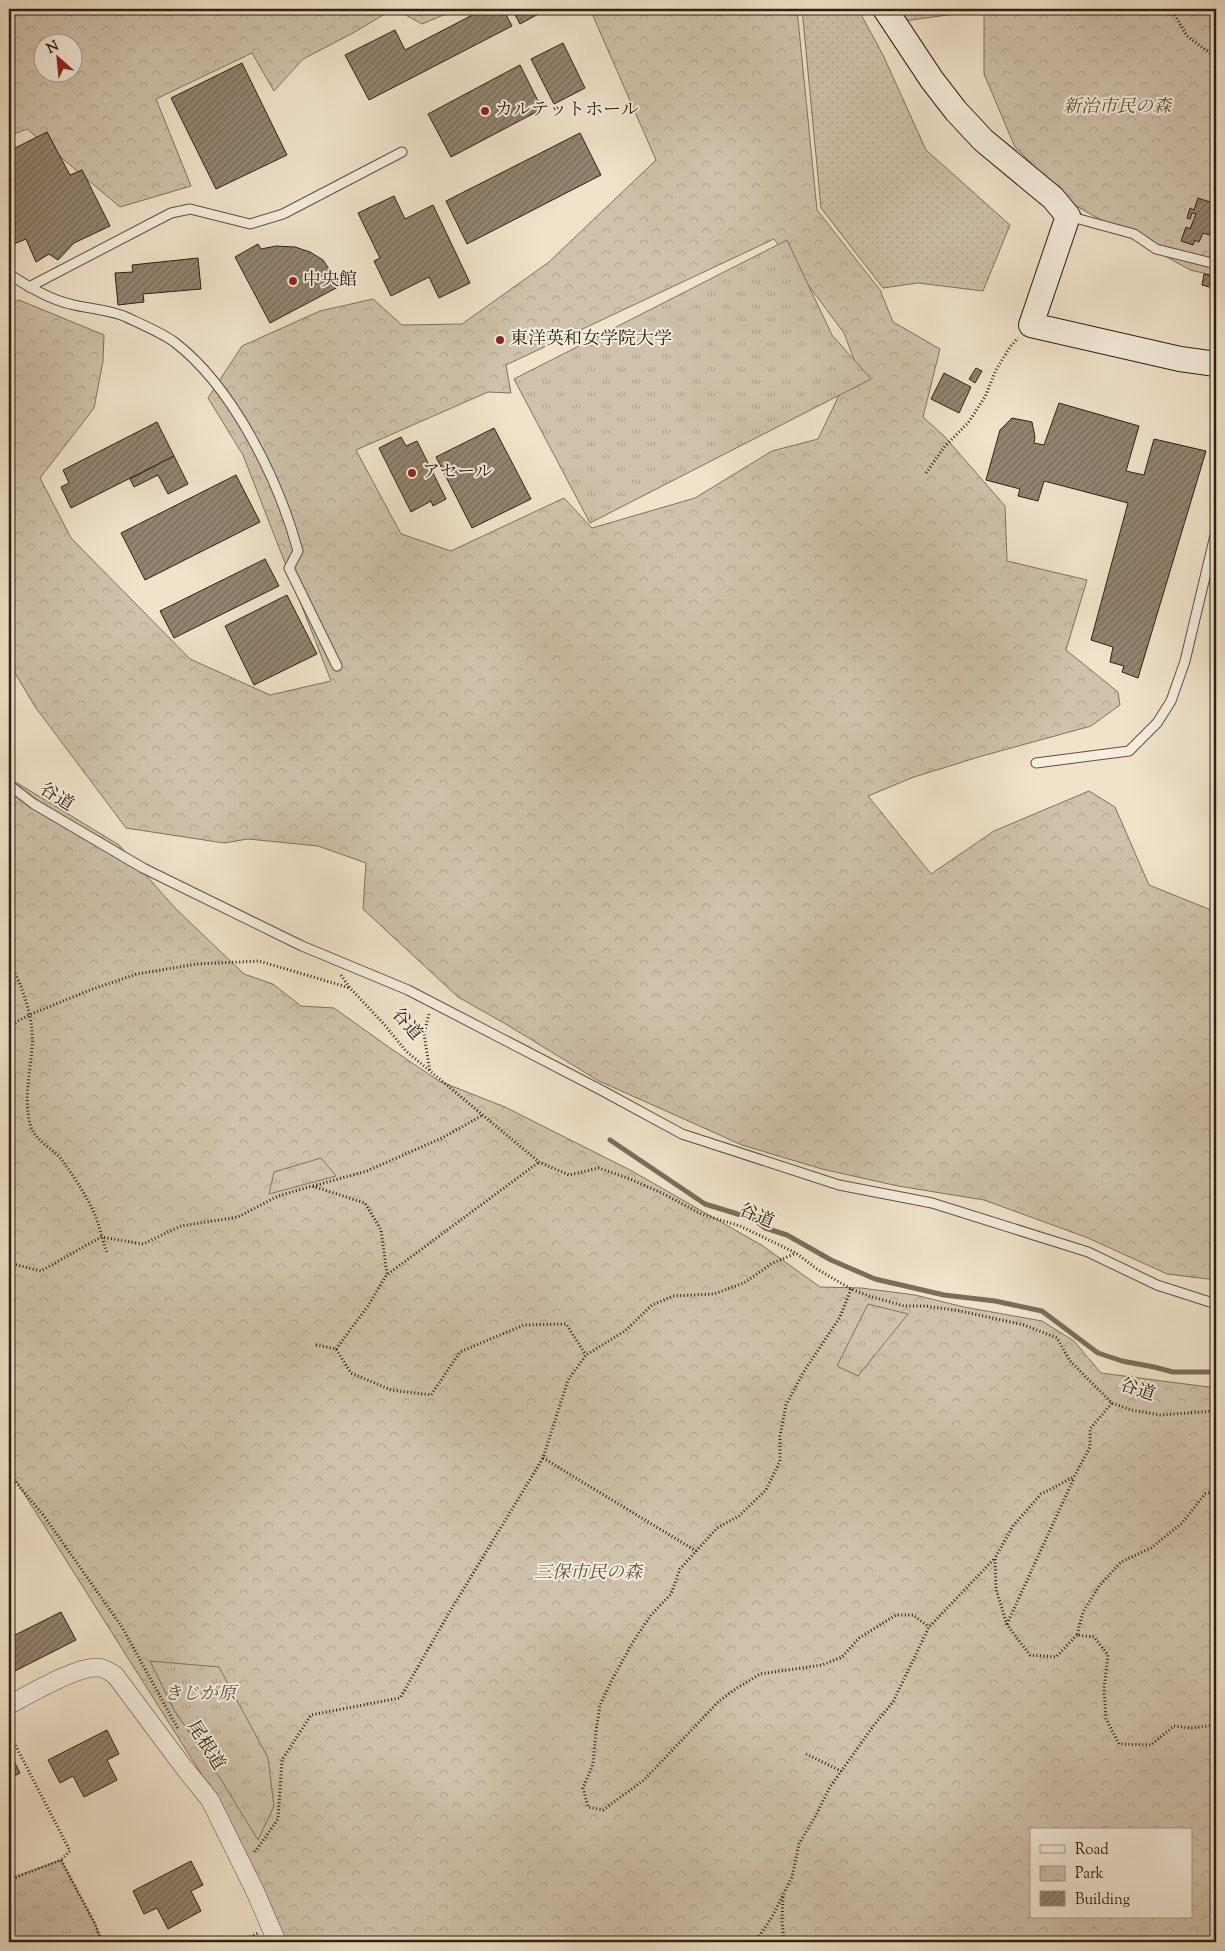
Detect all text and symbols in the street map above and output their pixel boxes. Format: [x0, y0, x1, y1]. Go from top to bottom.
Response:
north arrow [32, 32, 82, 82]
text: N [43, 37, 63, 60]
park label: 新治市民の森 [1063, 95, 1173, 121]
place label: カルテットホール [495, 98, 639, 124]
marker: カルテットホール [479, 105, 491, 117]
place label: 中央館 [303, 268, 357, 294]
marker: 中央館 [287, 275, 299, 287]
place label: 東洋英和女学院大学 [510, 327, 672, 353]
marker: 東洋英和女学院大学 [494, 334, 506, 346]
place label: アセール [422, 460, 493, 486]
marker: アセール [406, 467, 418, 479]
street label: 谷道 [34, 777, 78, 819]
street label: 谷道 [384, 1003, 428, 1047]
street label: 谷道 [734, 1198, 778, 1236]
street label: 谷道 [1116, 1373, 1158, 1409]
park label: 三保市民の森 [534, 1561, 644, 1587]
park label: きじが原 [164, 1682, 239, 1708]
street label: 尾根道 [180, 1716, 230, 1776]
legend [1030, 1828, 1192, 1918]
text: Road [1075, 1840, 1109, 1861]
text: Park [1075, 1864, 1104, 1885]
text: Building [1075, 1890, 1130, 1911]

